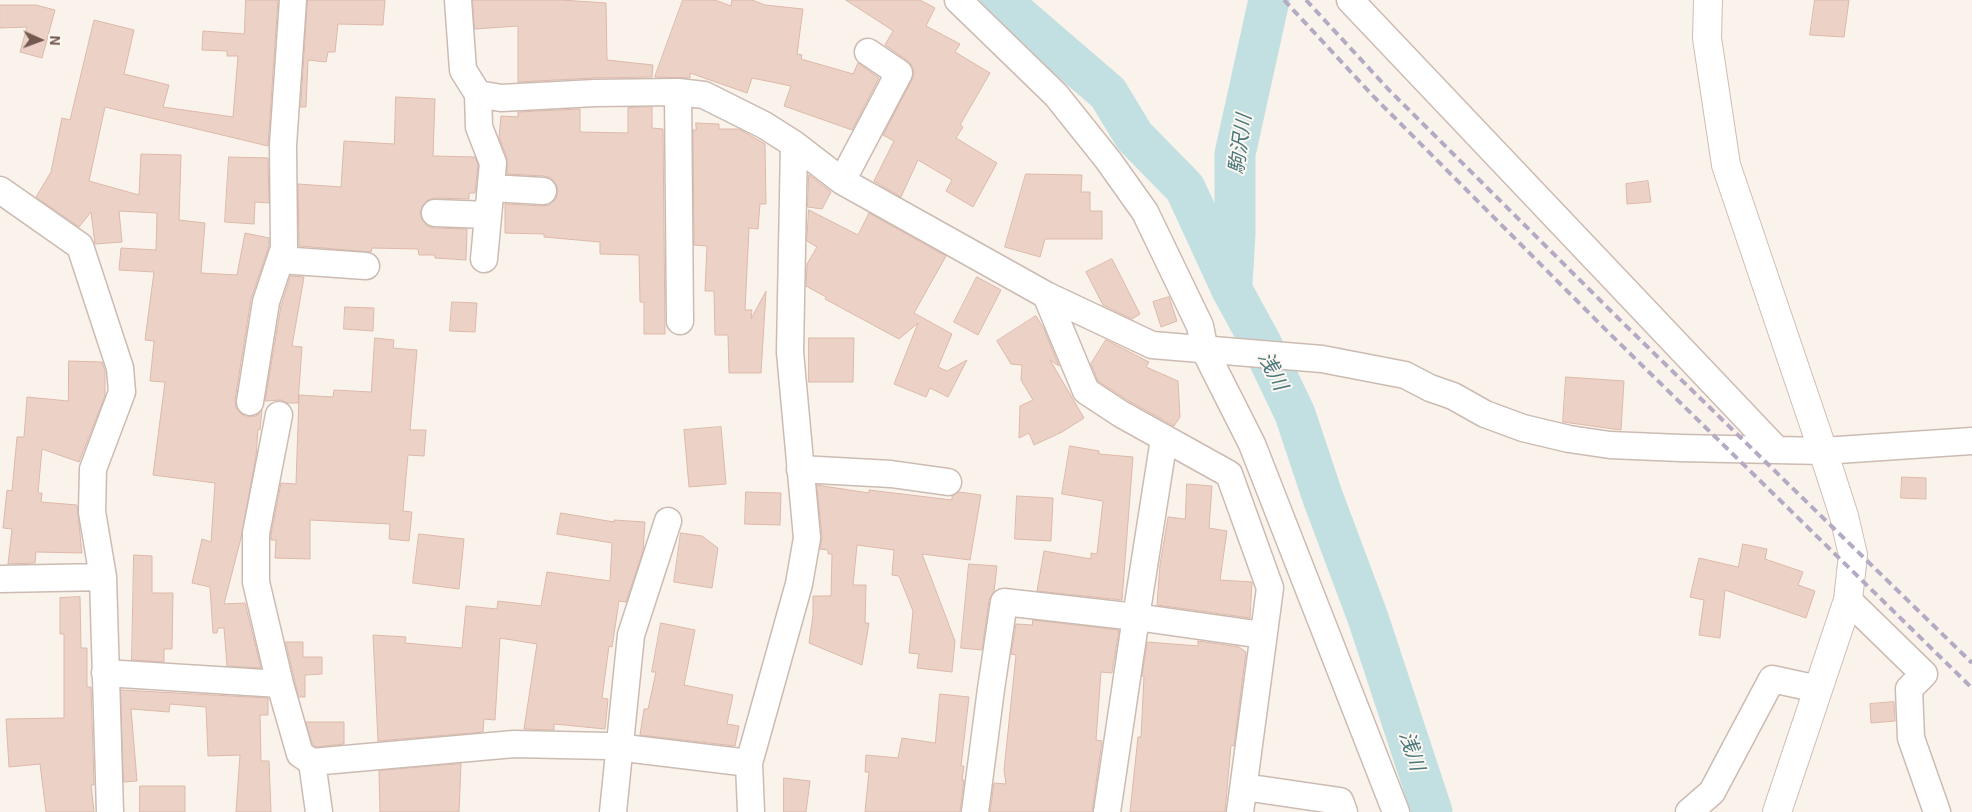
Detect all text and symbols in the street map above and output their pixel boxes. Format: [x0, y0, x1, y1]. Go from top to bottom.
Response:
north arrow [15, 15, 65, 65]
text: N [47, 35, 64, 46]
water label: 駒沢川 [1224, 113, 1256, 175]
water label: 浅川 [1253, 348, 1293, 394]
water label: 浅川 [1394, 728, 1430, 774]

